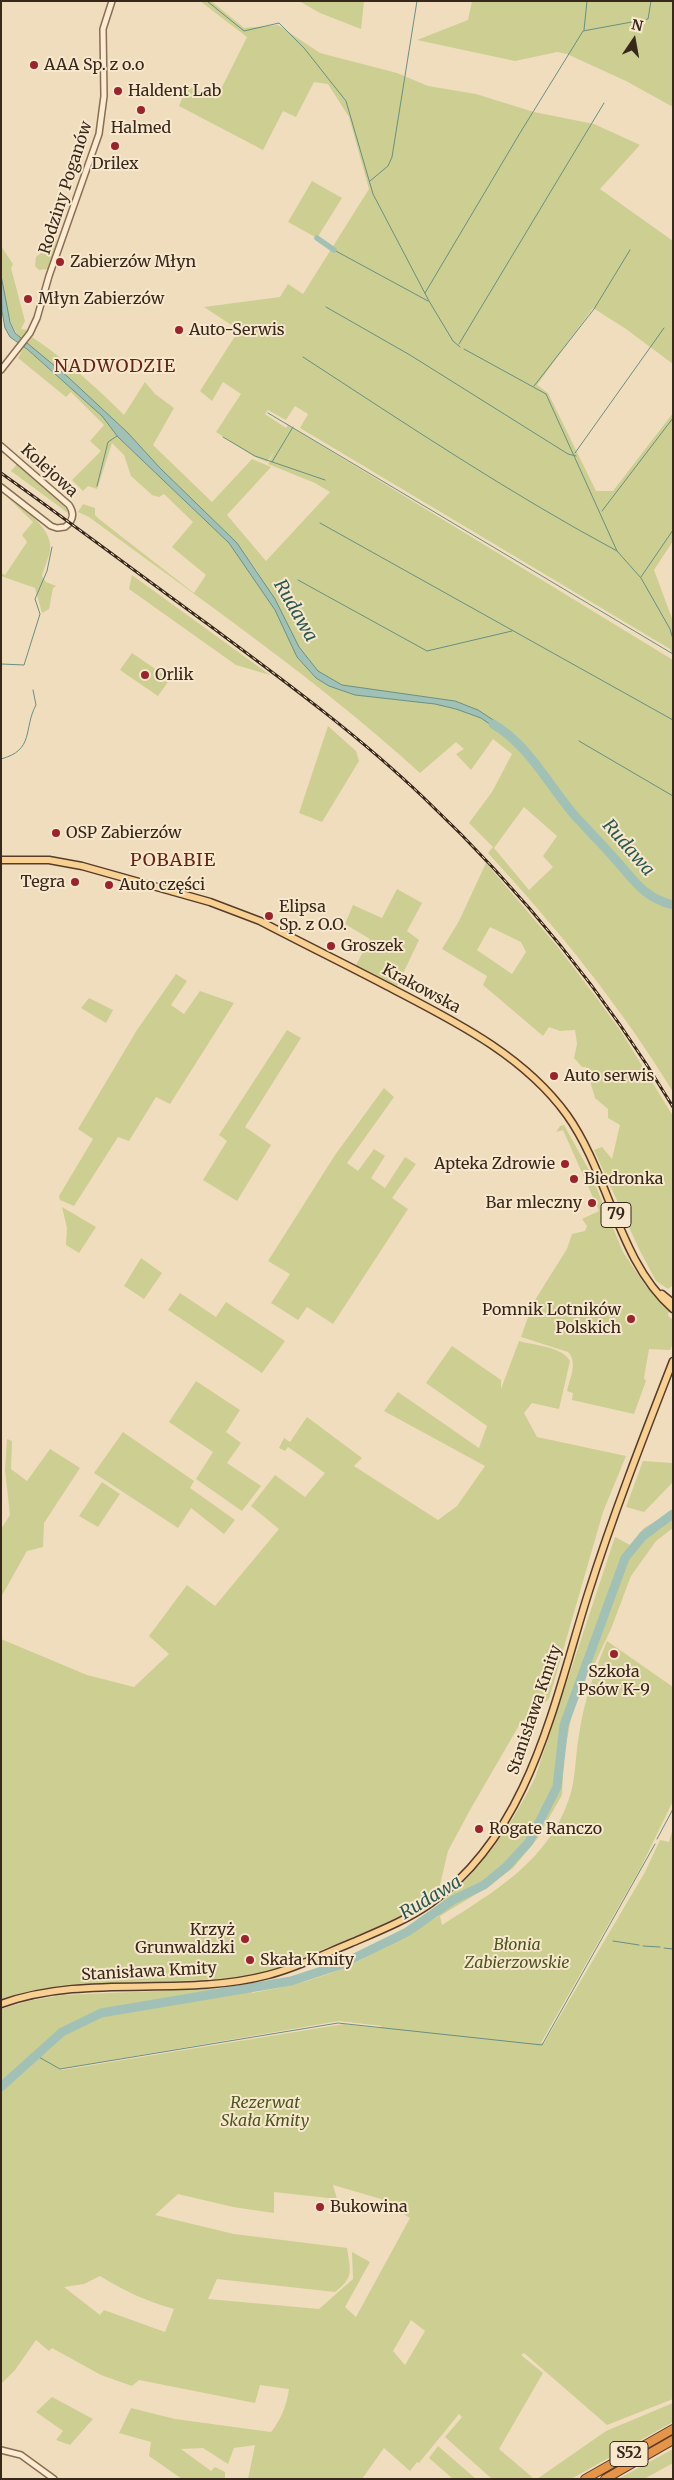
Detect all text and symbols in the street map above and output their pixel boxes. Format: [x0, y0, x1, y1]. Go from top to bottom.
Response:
north arrow [609, 15, 659, 65]
text: N [630, 15, 644, 35]
place label: AAA Sp. z o.o [44, 55, 144, 75]
marker: AAA Sp. z o.o [28, 59, 40, 71]
place label: Haldent Lab [128, 81, 221, 101]
marker: Haldent Lab [112, 85, 124, 97]
marker: Halmed [135, 104, 147, 116]
place label: Halmed [111, 118, 171, 138]
street label: Rodziny Poganów [35, 119, 97, 257]
marker: Drilex [109, 140, 121, 152]
place label: Drilex [91, 154, 139, 174]
place label: Zabierzów Młyn [70, 252, 196, 272]
marker: Zabierzów Młyn [54, 256, 66, 268]
place label: Młyn Zabierzów [38, 289, 164, 309]
marker: Młyn Zabierzów [22, 293, 34, 305]
place label: Auto-Serwis [189, 320, 285, 340]
marker: Auto-Serwis [173, 324, 185, 336]
district label: NADWODZIE [53, 356, 177, 378]
street label: Kolejowa [17, 440, 81, 502]
water label: Rudawa [269, 576, 321, 646]
place label: Orlik [155, 665, 194, 685]
marker: Orlik [139, 669, 151, 681]
water label: Rudawa [598, 815, 658, 881]
place label: OSP Zabierzów [66, 823, 181, 843]
marker: OSP Zabierzów [50, 827, 62, 839]
district label: POBABIE [129, 850, 217, 872]
place label: Tegra [21, 872, 65, 892]
place label: Auto części [119, 875, 205, 895]
marker: Tegra [69, 876, 81, 888]
marker: Auto części [103, 879, 115, 891]
place label: Elipsa Sp. z O.O. [279, 897, 347, 935]
marker: Elipsa Sp. z O.O. [263, 910, 275, 922]
place label: Groszek [341, 936, 403, 956]
marker: Groszek [325, 940, 337, 952]
street label: Krakowska [379, 960, 463, 1018]
place label: Auto serwis [564, 1066, 654, 1086]
marker: Auto serwis [548, 1070, 560, 1082]
place label: Apteka Zdrowie [434, 1154, 555, 1174]
marker: Apteka Zdrowie [559, 1158, 571, 1170]
place label: Biedronka [584, 1169, 663, 1189]
marker: Biedronka [568, 1173, 580, 1185]
place label: Bar mleczny [485, 1193, 582, 1213]
marker: Bar mleczny [586, 1197, 598, 1209]
road number: 79 [601, 1202, 631, 1228]
place label: Pomnik Lotników Polskich [482, 1300, 621, 1338]
marker: Pomnik Lotników Polskich [625, 1313, 637, 1325]
street label: Stanisława Kmity [504, 1643, 566, 1777]
marker: Szkoła Psów K-9 [608, 1648, 620, 1660]
place label: Szkoła Psów K-9 [578, 1662, 650, 1700]
place label: Rogate Ranczo [489, 1819, 602, 1839]
marker: Rogate Ranczo [473, 1823, 485, 1835]
water label: Rudawa [396, 1871, 466, 1925]
place label: Krzyż Grunwaldzki [135, 1920, 235, 1958]
marker: Krzyż Grunwaldzki [239, 1933, 251, 1945]
park label: Błonia Zabierzowskie [465, 1935, 569, 1973]
place label: Skała Kmity [260, 1950, 354, 1970]
marker: Skała Kmity [244, 1954, 256, 1966]
street label: Stanisława Kmity [81, 1959, 217, 1985]
park label: Rezerwat Skała Kmity [221, 2093, 309, 2131]
place label: Bukowina [330, 2197, 408, 2217]
marker: Bukowina [314, 2201, 326, 2213]
road number: S52 [610, 2442, 648, 2466]

